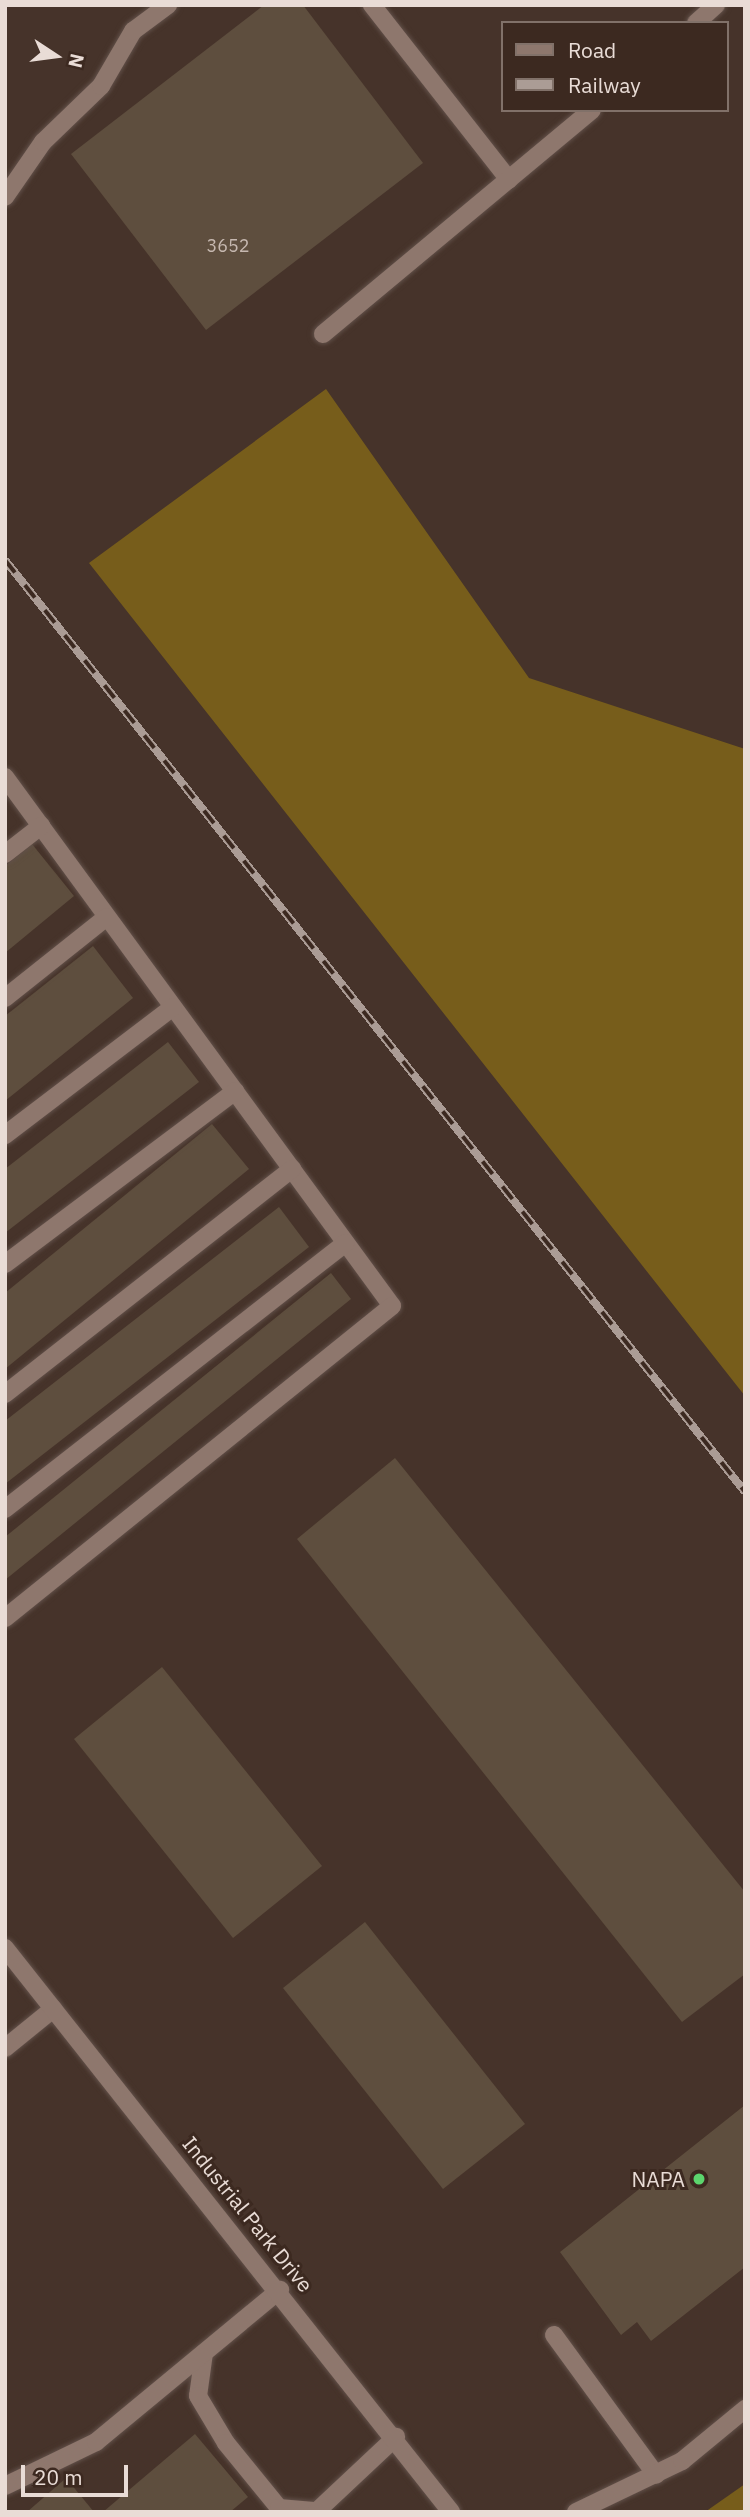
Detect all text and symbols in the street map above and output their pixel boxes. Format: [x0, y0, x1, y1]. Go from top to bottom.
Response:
north arrow [21, 21, 91, 91]
legend [502, 21, 729, 112]
text: Road [568, 36, 616, 64]
text: N [63, 51, 90, 70]
text: Railway [568, 71, 641, 99]
house number: 3652 [206, 235, 250, 257]
street label: Industrial Park Drive [178, 2131, 318, 2297]
place label: NAPA [631, 2166, 685, 2192]
marker: NAPA [691, 2171, 707, 2187]
scale bar [24, 2450, 131, 2494]
text: 20 m [34, 2463, 83, 2491]

